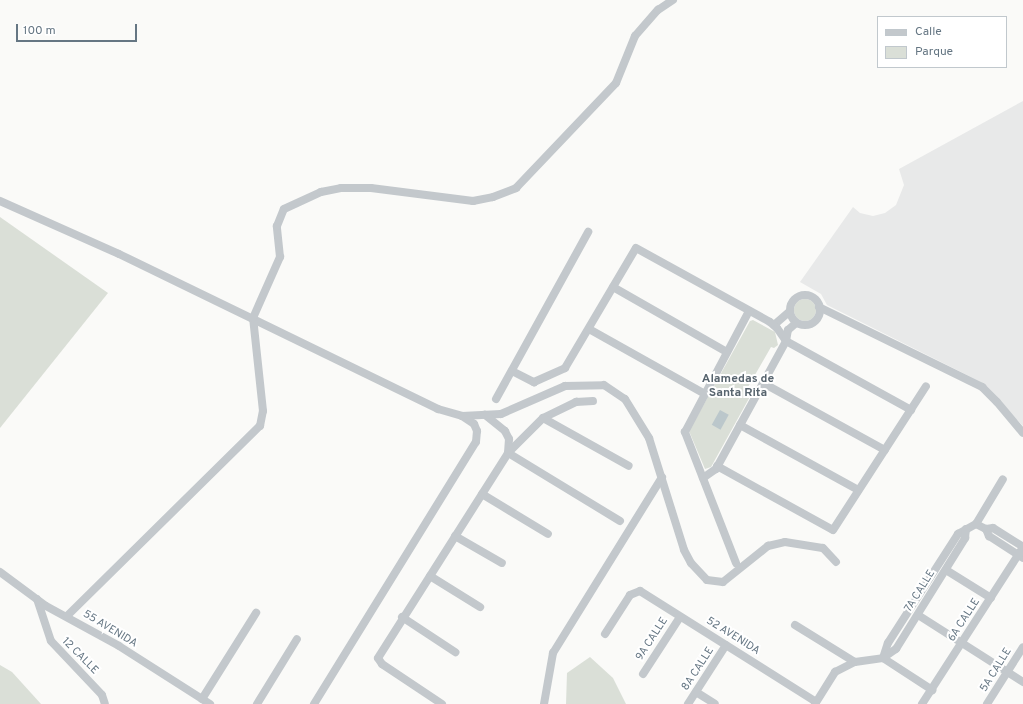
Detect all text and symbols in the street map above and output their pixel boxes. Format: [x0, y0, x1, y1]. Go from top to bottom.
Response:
scale bar [18, 16, 139, 42]
legend [877, 16, 1007, 68]
text: 100 m [23, 23, 56, 39]
text: Calle [915, 24, 942, 40]
text: Parque [915, 44, 953, 60]
district label: Alamedas de Santa Rita [702, 373, 774, 401]
street label: 7A CALLE [902, 567, 938, 615]
street label: 6A CALLE [945, 596, 983, 644]
street label: 55 AVENIDA [80, 608, 140, 650]
street label: 52 AVENIDA [703, 614, 763, 658]
street label: 9A CALLE [633, 615, 671, 663]
street label: 12 CALLE [59, 635, 101, 677]
street label: 8A CALLE [679, 645, 717, 693]
street label: 5A CALLE [977, 645, 1015, 695]

